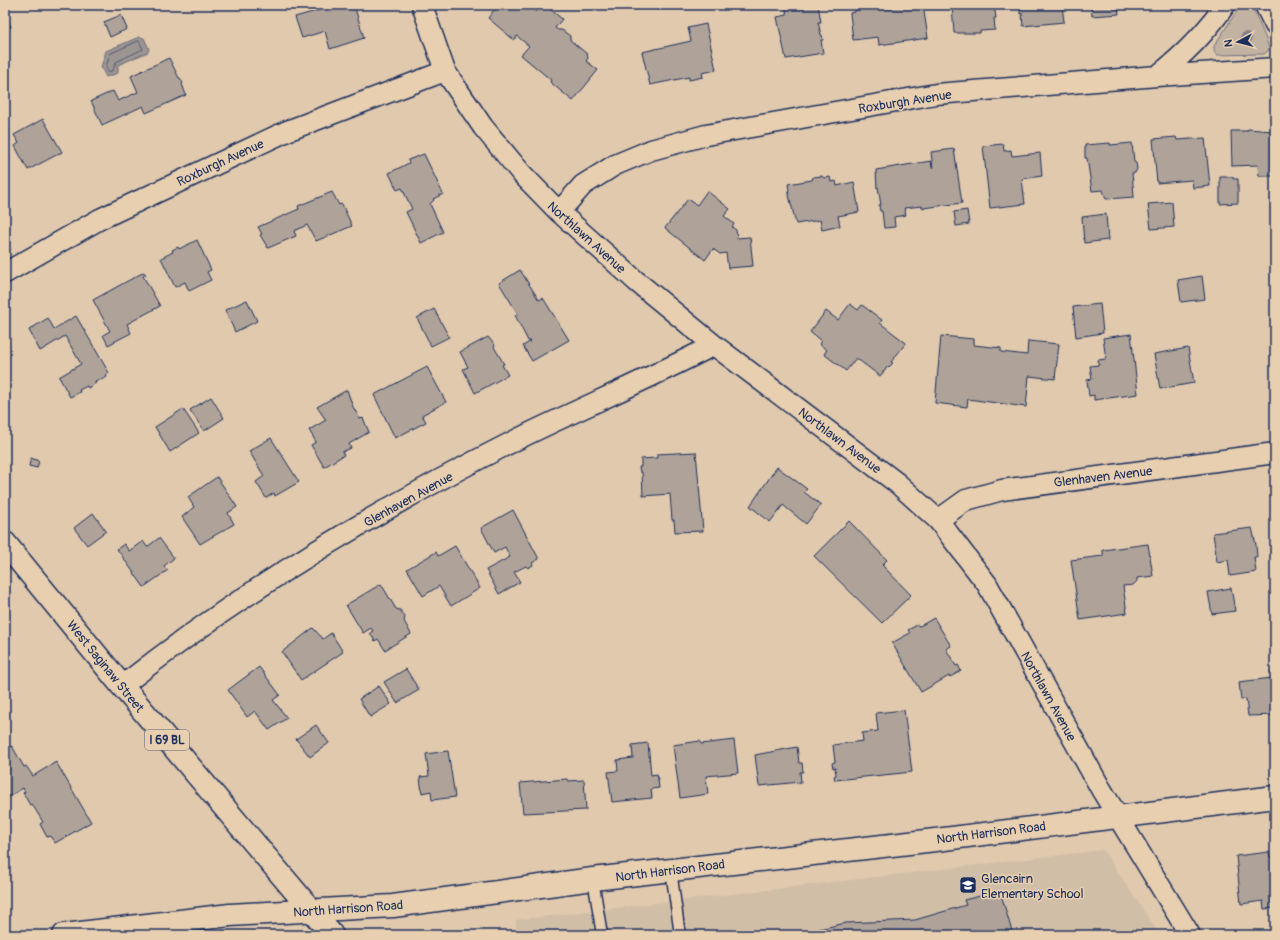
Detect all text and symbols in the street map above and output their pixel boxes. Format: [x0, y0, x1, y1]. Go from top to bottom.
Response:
north arrow [1218, 22, 1258, 62]
text: N [1222, 38, 1235, 48]
street label: Roxburgh Avenue [857, 87, 953, 117]
street label: Roxburgh Avenue [174, 136, 267, 190]
street label: Northlawn Avenue [544, 198, 629, 277]
street label: Northlawn Avenue [795, 404, 885, 478]
street label: Glenhaven Avenue [1053, 463, 1154, 491]
street label: Glenhaven Avenue [361, 469, 456, 531]
street label: West Saginaw Street [63, 617, 148, 717]
street label: Northlawn Avenue [1017, 649, 1080, 745]
road number: I 69 BL [145, 730, 189, 750]
street label: North Harrison Road [935, 818, 1047, 848]
street label: North Harrison Road [614, 856, 726, 886]
place label: Glencairn Elementary School [981, 871, 1084, 902]
school or university icon: Glencairn Elementary School [958, 875, 978, 895]
street label: North Harrison Road [293, 897, 404, 921]

